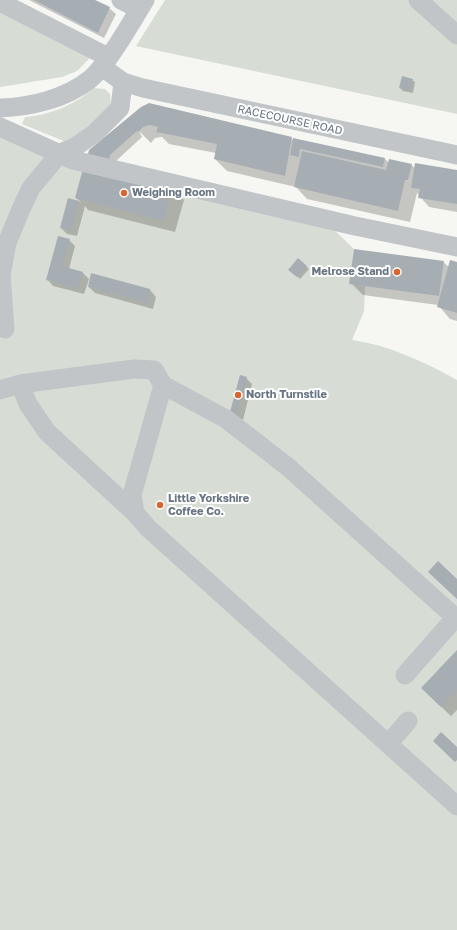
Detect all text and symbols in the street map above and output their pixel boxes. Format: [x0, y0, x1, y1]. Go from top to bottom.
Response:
street label: RACECOURSE ROAD [236, 102, 344, 138]
place label: Weighing Room [132, 186, 215, 200]
marker: Weighing Room [119, 188, 129, 198]
place label: Melrose Stand [311, 265, 389, 279]
marker: Melrose Stand [392, 267, 402, 277]
place label: North Turnstile [246, 388, 327, 402]
marker: North Turnstile [233, 390, 243, 400]
place label: Little Yorkshire Coffee Co. [168, 492, 249, 518]
marker: Little Yorkshire Coffee Co. [155, 500, 165, 510]

